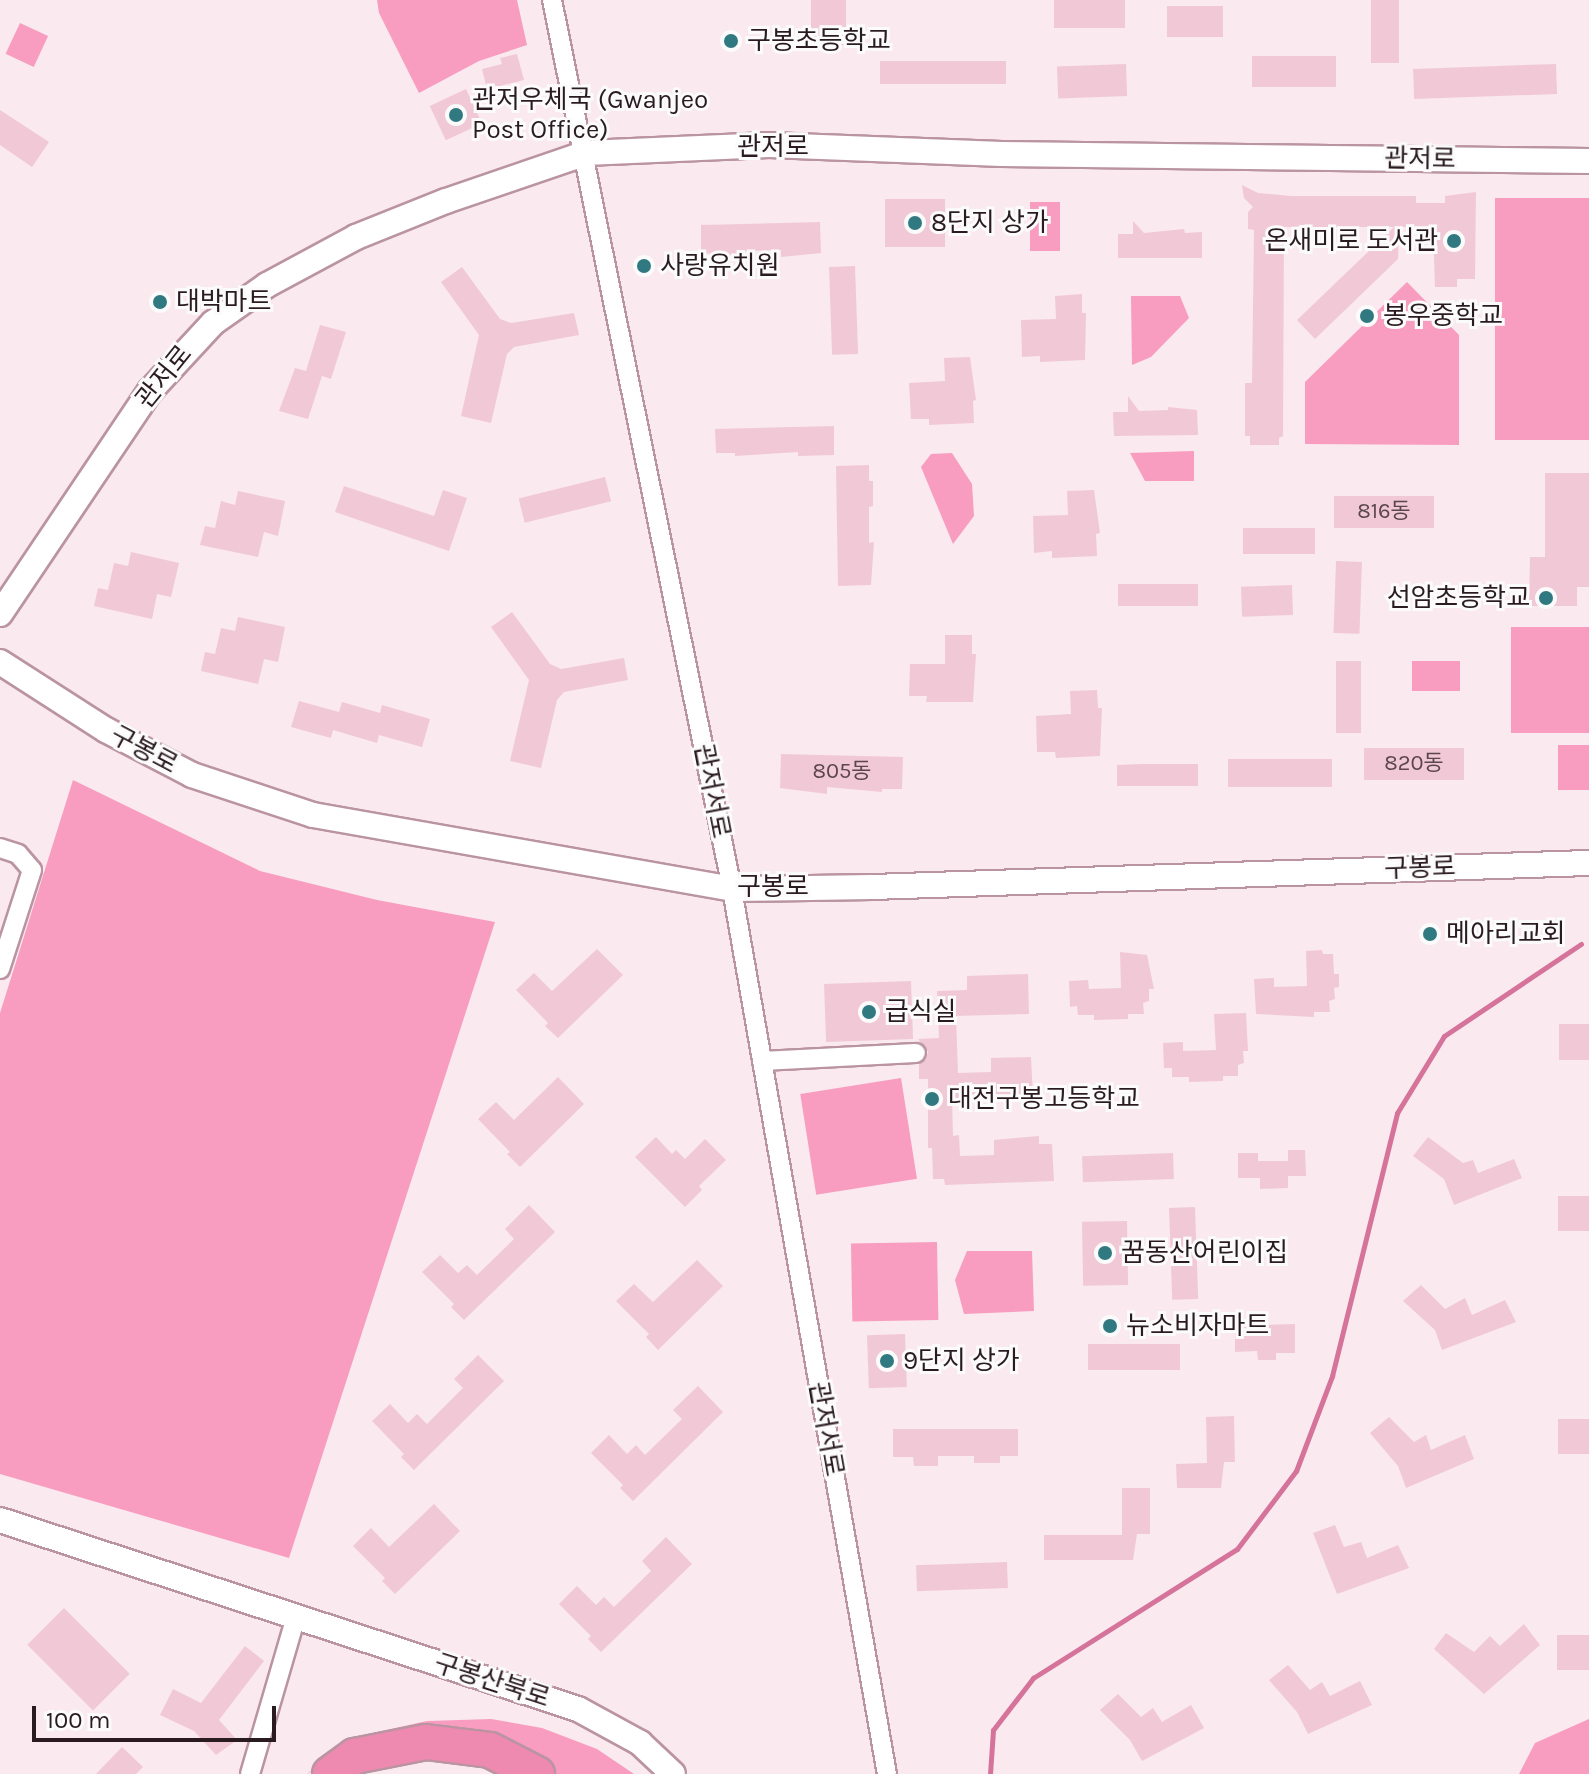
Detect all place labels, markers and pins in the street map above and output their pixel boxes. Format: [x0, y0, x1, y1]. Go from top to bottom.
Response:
place label: 구봉초등학교 [747, 25, 891, 57]
marker: 구봉초등학교 [722, 32, 740, 50]
place label: 관저우체국 (Gwanjeo Post Office) [472, 84, 708, 146]
marker: 관저우체국 (Gwanjeo Post Office) [447, 106, 465, 124]
place label: 8단지 상가 [931, 207, 1049, 239]
marker: 8단지 상가 [906, 214, 924, 232]
place label: 온새미로 도서관 [1264, 225, 1438, 257]
marker: 온새미로 도서관 [1445, 232, 1463, 250]
place label: 사랑유치원 [660, 250, 780, 282]
marker: 사랑유치원 [635, 257, 653, 275]
place label: 대박마트 [176, 286, 272, 318]
marker: 대박마트 [151, 293, 169, 311]
place label: 봉우중학교 [1383, 300, 1503, 332]
marker: 봉우중학교 [1358, 307, 1376, 325]
place label: 선암초등학교 [1386, 582, 1530, 614]
marker: 선암초등학교 [1537, 589, 1555, 607]
place label: 메아리교회 [1446, 918, 1566, 950]
marker: 메아리교회 [1421, 925, 1439, 943]
place label: 급식실 [885, 996, 957, 1028]
marker: 급식실 [860, 1003, 878, 1021]
place label: 대전구봉고등학교 [948, 1083, 1139, 1115]
marker: 대전구봉고등학교 [923, 1090, 941, 1108]
place label: 꿈동산어린이집 [1121, 1237, 1288, 1269]
marker: 꿈동산어린이집 [1096, 1244, 1114, 1262]
place label: 뉴소비자마트 [1126, 1310, 1270, 1342]
marker: 뉴소비자마트 [1101, 1317, 1119, 1335]
place label: 9단지 상가 [903, 1345, 1020, 1377]
marker: 9단지 상가 [878, 1352, 896, 1370]

